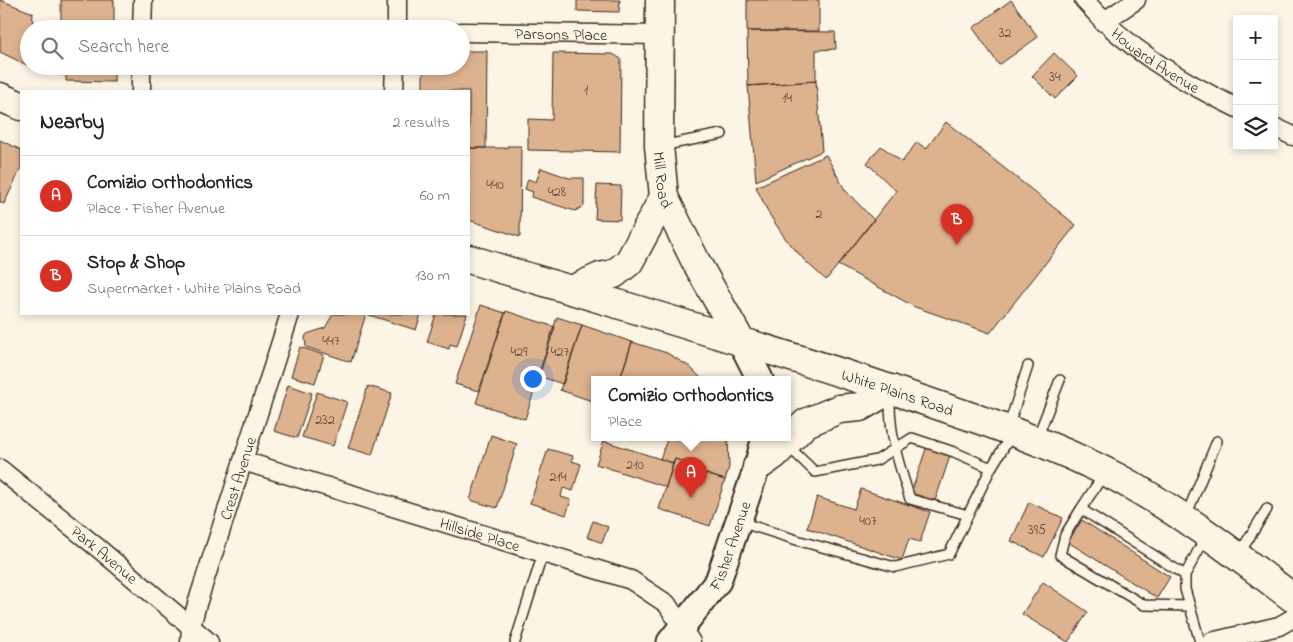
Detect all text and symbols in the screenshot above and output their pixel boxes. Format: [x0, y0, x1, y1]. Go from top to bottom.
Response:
map controls [1233, 15, 1278, 150]
button: + [1233, 15, 1278, 60]
search box [20, 20, 470, 75]
street label: Parsons Place [515, 23, 608, 48]
house number: 32 [999, 23, 1011, 44]
street label: Howard Avenue [1105, 23, 1204, 101]
icon: search [38, 34, 66, 62]
text: Search here [78, 34, 169, 61]
button: − [1233, 60, 1278, 105]
house number: 34 [1049, 67, 1061, 88]
house number: 1 [584, 80, 589, 101]
house number: 14 [782, 88, 792, 109]
button: layers [1233, 105, 1278, 150]
text: Nearby [40, 108, 104, 138]
text: 2 results [392, 111, 450, 135]
street label: Mill Road [646, 151, 678, 213]
text: Comizio Orthodontics [87, 170, 253, 197]
house number: 440 [486, 175, 504, 196]
house number: 428 [548, 182, 566, 203]
text: A [51, 184, 61, 208]
text: 60 m [420, 184, 450, 208]
text: Place · Fisher Avenue [87, 197, 225, 221]
house number: 2 [816, 204, 823, 225]
pin: B [941, 204, 973, 245]
text: Stop & Shop [87, 250, 185, 277]
text: B [51, 264, 61, 288]
text: 130 m [415, 264, 450, 288]
text: Supermarket · White Plains Road [87, 277, 301, 301]
house number: 447 [322, 331, 340, 352]
house number: 429 [511, 342, 528, 363]
house number: 427 [551, 342, 569, 363]
street label: White Plains Road [838, 364, 957, 424]
your location [520, 366, 546, 392]
popup [591, 376, 791, 441]
text: Comizio Orthodontics [608, 383, 774, 410]
house number: 232 [315, 410, 335, 431]
text: Place [608, 410, 642, 434]
street label: Crest Avenue [215, 433, 264, 524]
house number: 210 [626, 455, 644, 476]
pin: A [675, 457, 707, 498]
house number: 214 [549, 467, 567, 488]
street label: Fisher Avenue [704, 498, 759, 598]
house number: 407 [859, 511, 877, 532]
street label: Hillside Place [436, 512, 523, 559]
house number: 395 [1028, 520, 1046, 541]
street label: Park Avenue [65, 521, 143, 591]

